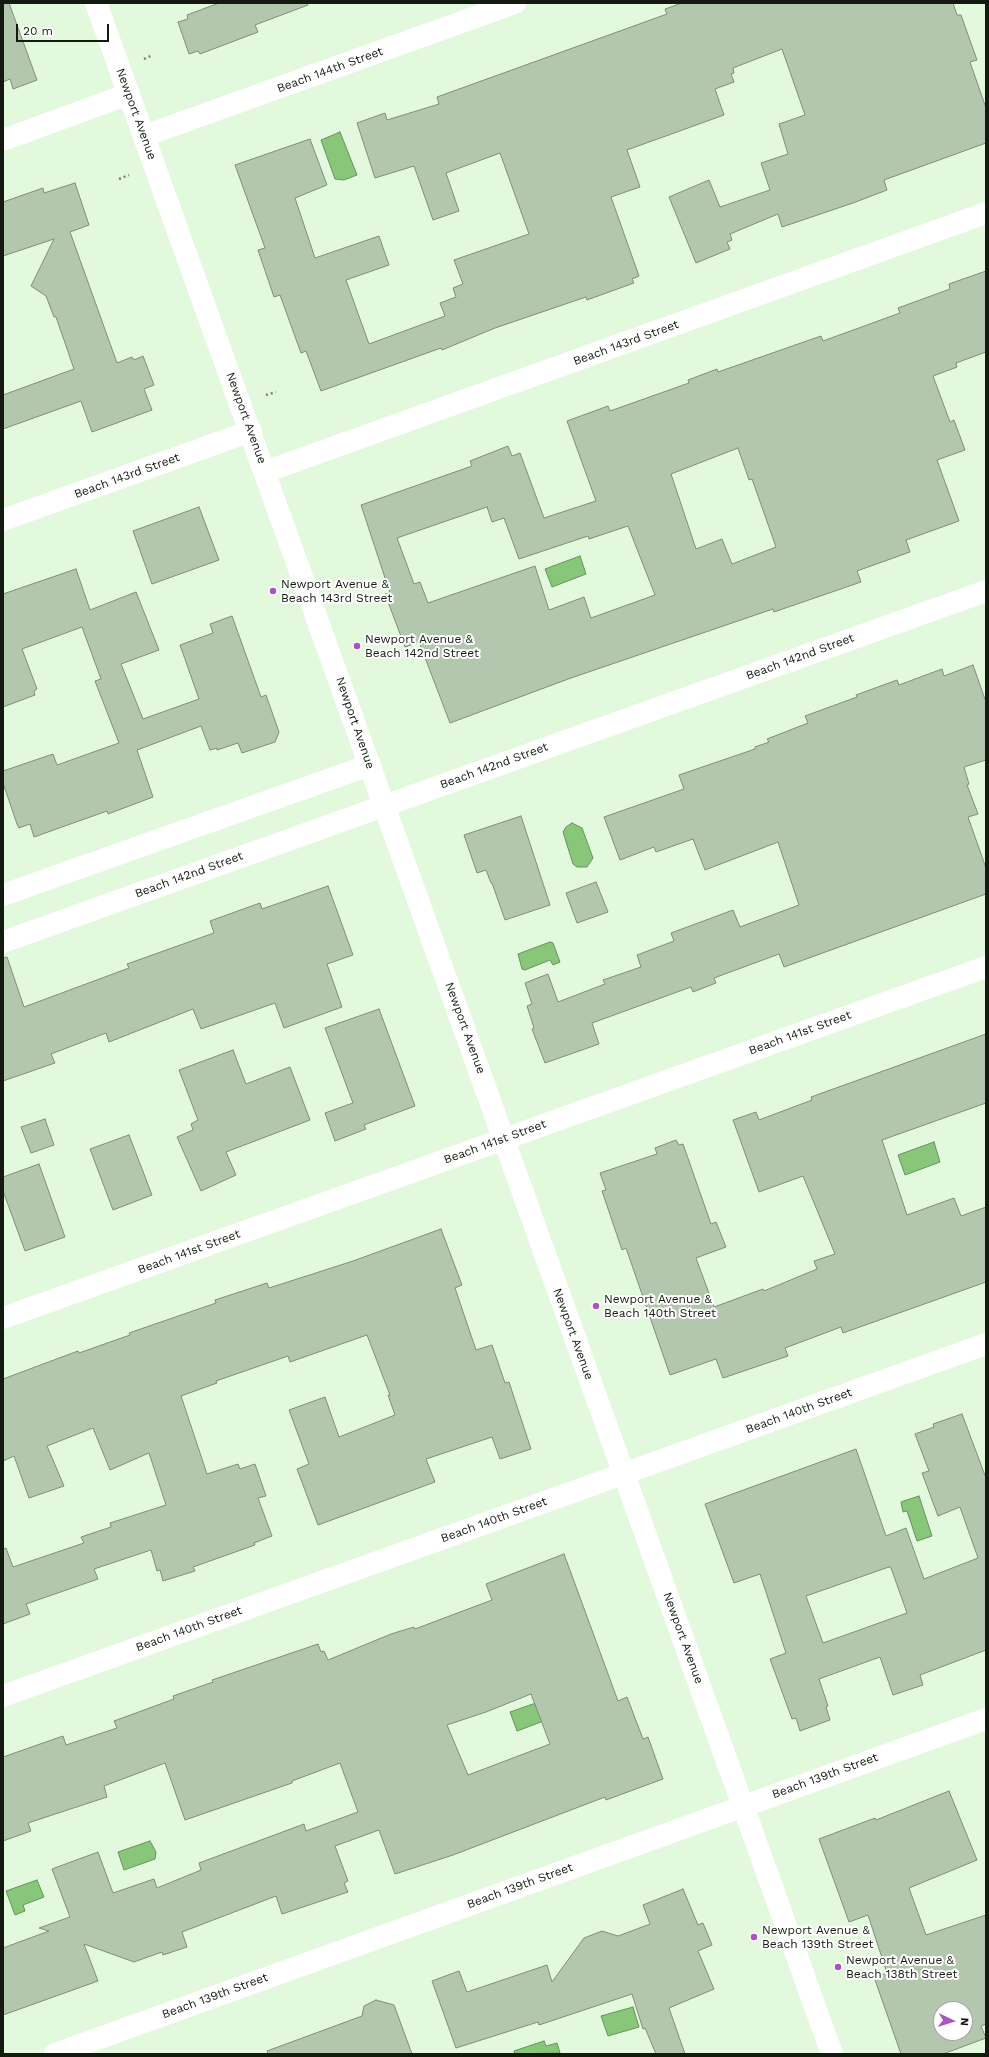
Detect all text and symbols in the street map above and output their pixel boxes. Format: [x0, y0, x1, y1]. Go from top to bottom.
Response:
scale bar [18, 16, 111, 42]
text: 20 m [23, 24, 53, 38]
street label: Beach 144th Street [275, 44, 385, 96]
street label: Newport Avenue [113, 66, 159, 162]
street label: Beach 143rd Street [571, 317, 681, 369]
street label: Newport Avenue [223, 370, 269, 466]
street label: Beach 143rd Street [72, 450, 182, 502]
place label: Newport Avenue & Beach 143rd Street [281, 577, 392, 605]
marker: Newport Avenue & Beach 143rd Street [268, 586, 278, 596]
street label: Beach 142nd Street [744, 631, 856, 683]
place label: Newport Avenue & Beach 142nd Street [365, 632, 479, 660]
marker: Newport Avenue & Beach 142nd Street [352, 641, 362, 651]
street label: Newport Avenue [333, 675, 377, 771]
street label: Beach 142nd Street [438, 740, 550, 792]
street label: Beach 142nd Street [133, 849, 245, 901]
street label: Newport Avenue [442, 980, 488, 1076]
street label: Beach 141st Street [747, 1008, 853, 1058]
street label: Beach 141st Street [442, 1117, 548, 1167]
street label: Beach 141st Street [136, 1227, 242, 1277]
street label: Newport Avenue [550, 1286, 596, 1382]
place label: Newport Avenue & Beach 140th Street [604, 1292, 716, 1320]
marker: Newport Avenue & Beach 140th Street [591, 1301, 601, 1311]
street label: Beach 140th Street [744, 1385, 854, 1437]
street label: Beach 140th Street [439, 1494, 549, 1546]
street label: Newport Avenue [660, 1590, 706, 1686]
street label: Beach 140th Street [134, 1603, 244, 1655]
street label: Beach 139th Street [770, 1750, 880, 1802]
street label: Beach 139th Street [465, 1860, 575, 1912]
place label: Newport Avenue & Beach 139th Street [762, 1923, 874, 1951]
marker: Newport Avenue & Beach 139th Street [749, 1932, 759, 1942]
place label: Newport Avenue & Beach 138th Street [846, 1953, 958, 1981]
marker: Newport Avenue & Beach 138th Street [833, 1962, 843, 1972]
street label: Beach 139th Street [160, 1970, 270, 2022]
north arrow [933, 2001, 973, 2041]
text: N [958, 2017, 971, 2026]

